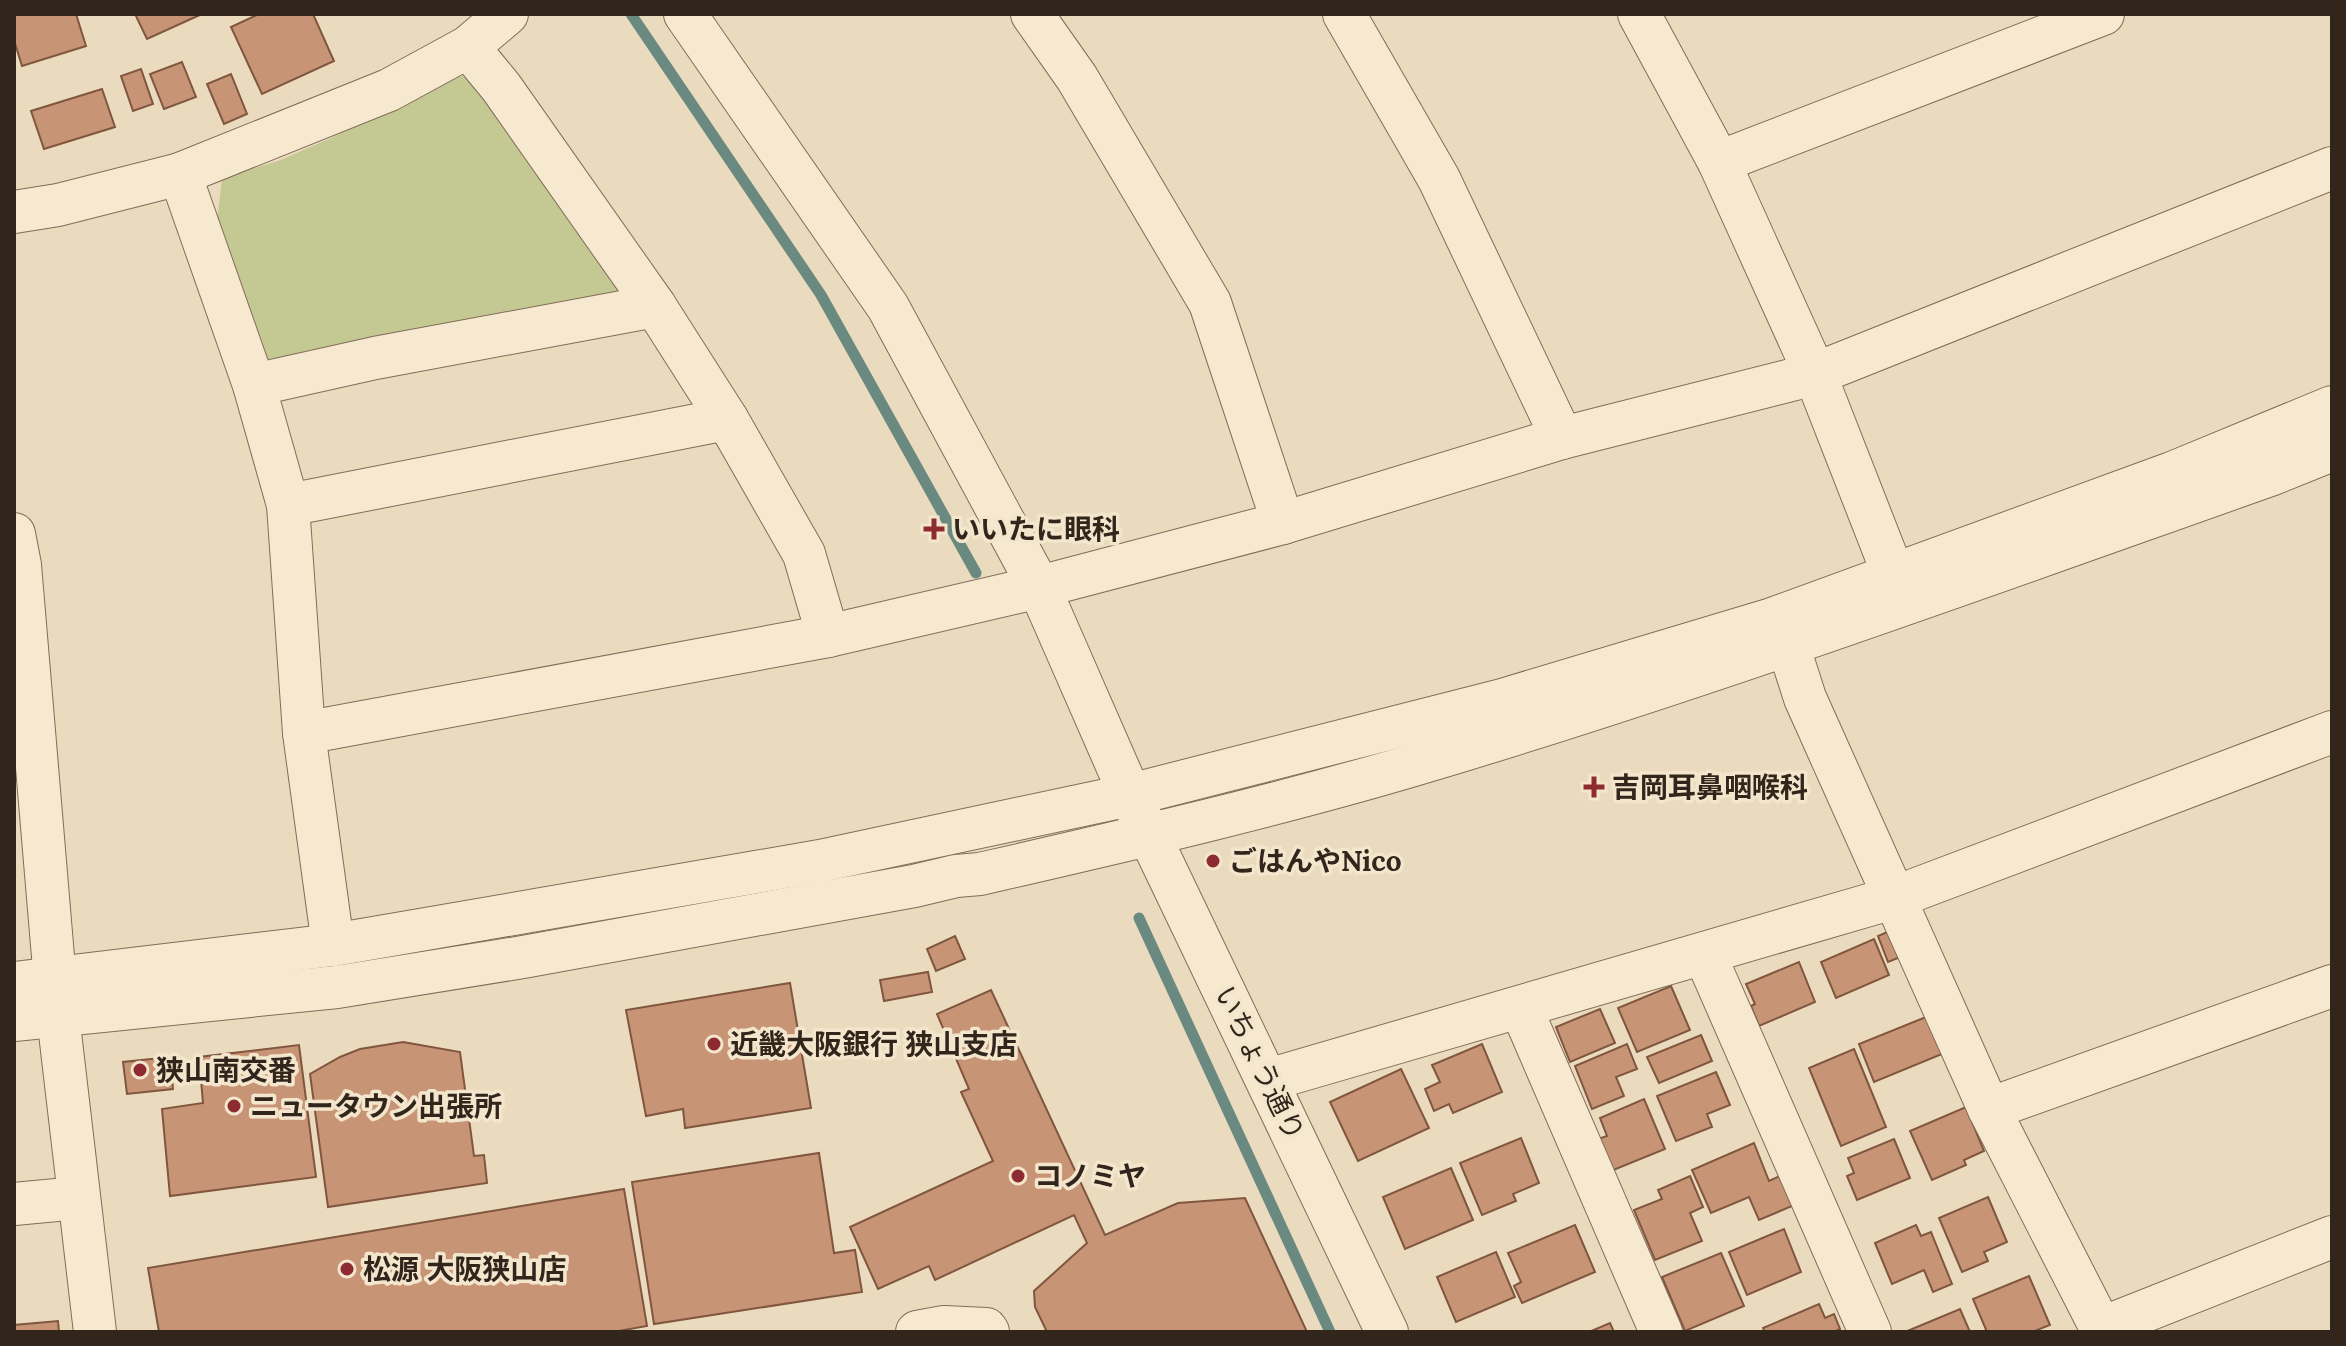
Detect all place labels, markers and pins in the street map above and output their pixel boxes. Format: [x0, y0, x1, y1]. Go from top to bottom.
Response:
place label: いいたに眼科 [952, 511, 1120, 547]
marker: いいたに眼科 [923, 518, 945, 540]
place label: 吉岡耳鼻咽喉科 [1612, 769, 1808, 805]
marker: 吉岡耳鼻咽喉科 [1583, 776, 1605, 798]
place label: ごはんやNico [1229, 843, 1402, 879]
marker: ごはんやNico [1204, 852, 1222, 870]
place label: 近畿大阪銀行 狭山支店 [730, 1026, 1017, 1062]
marker: 近畿大阪銀行 狭山支店 [705, 1035, 723, 1053]
place label: 狭山南交番 [156, 1052, 296, 1088]
marker: 狭山南交番 [131, 1061, 149, 1079]
place label: ニュータウン出張所 [250, 1088, 502, 1124]
marker: ニュータウン出張所 [225, 1097, 243, 1115]
place label: コノミヤ [1034, 1158, 1146, 1194]
marker: コノミヤ [1009, 1167, 1027, 1185]
place label: 松源 大阪狭山店 [363, 1251, 566, 1287]
marker: 松源 大阪狭山店 [338, 1260, 356, 1278]

